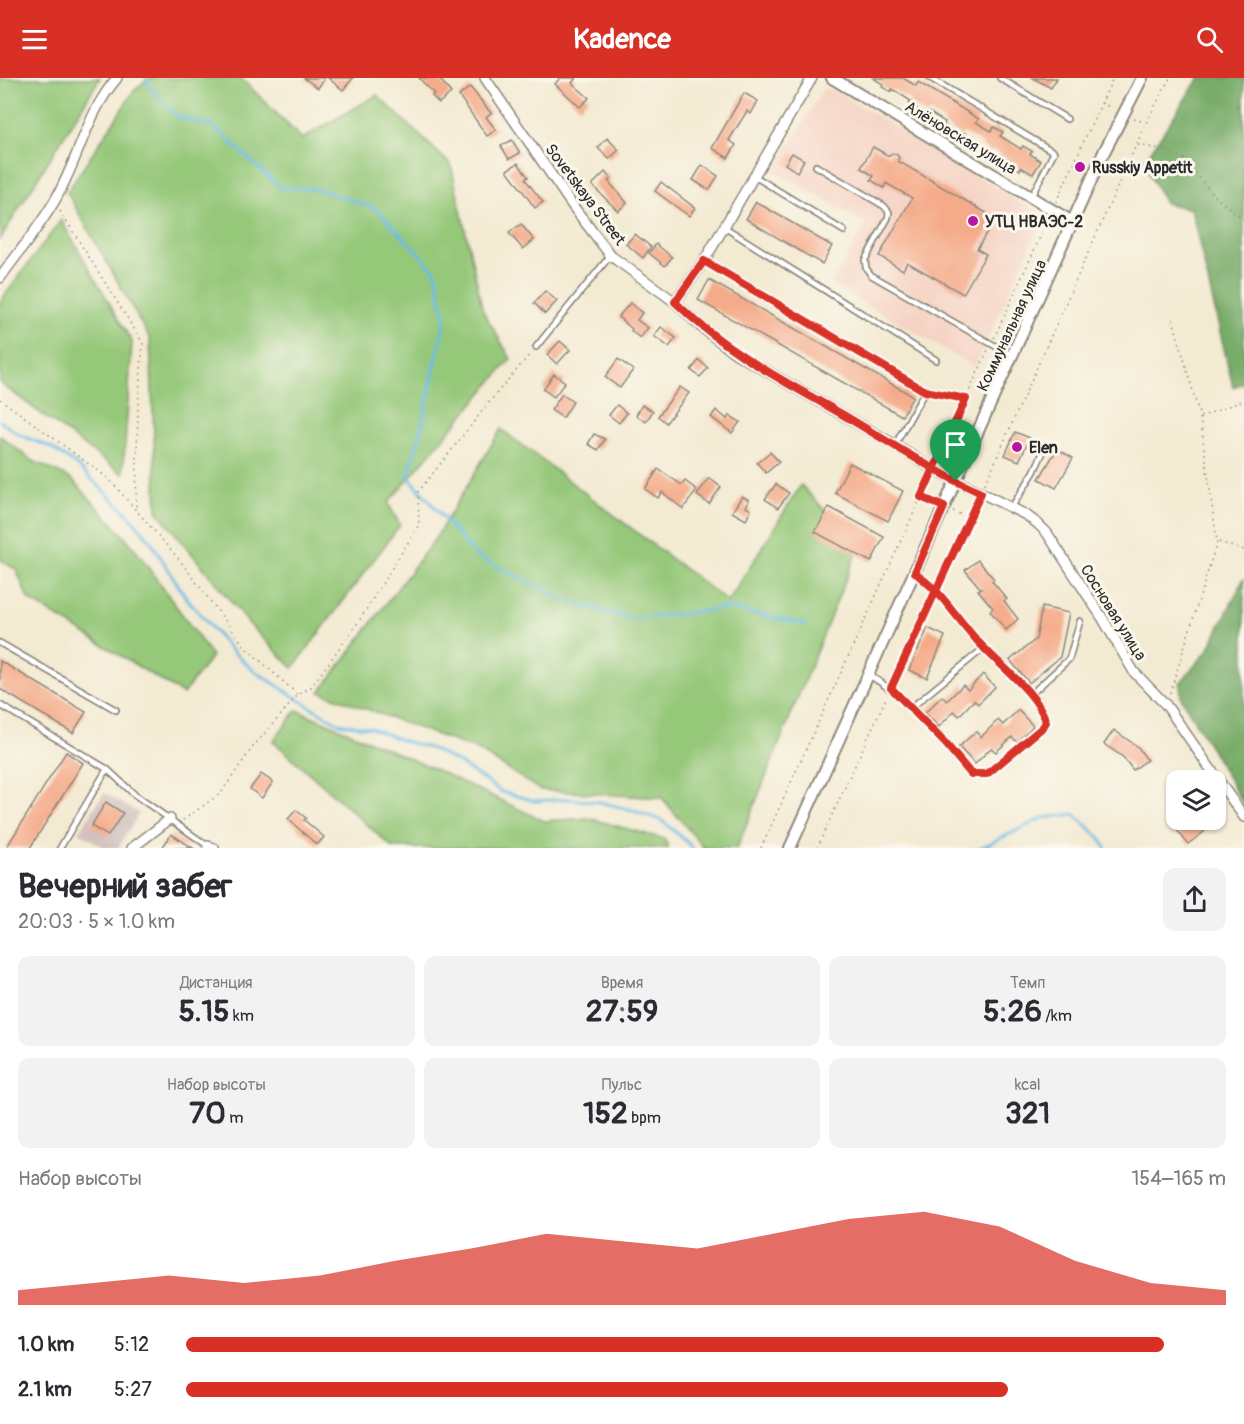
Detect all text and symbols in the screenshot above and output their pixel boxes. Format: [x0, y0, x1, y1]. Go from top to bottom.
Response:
icon: menu [18, 23, 51, 56]
text: Kadence [573, 23, 671, 56]
icon: search [1193, 23, 1226, 56]
street label: Алёновская улица [901, 97, 1020, 179]
street label: Sovetskaya Street [541, 140, 630, 250]
place label: Russkiy Appetit [1092, 158, 1193, 178]
marker: Russkiy Appetit [1073, 160, 1087, 174]
place label: УТЦ НВАЭС-2 [985, 212, 1083, 232]
marker: УТЦ НВАЭС-2 [966, 214, 980, 228]
street label: Коммунальная улица [973, 256, 1051, 395]
pin [930, 419, 981, 481]
icon: arrive [939, 428, 972, 461]
place label: Elen [1029, 438, 1058, 458]
marker: Elen [1010, 440, 1024, 454]
street label: Сосновая улица [1076, 561, 1151, 664]
map controls [1166, 770, 1226, 830]
button: layers [1166, 770, 1226, 830]
text: Вечерний забег [18, 866, 232, 907]
button: share [1163, 868, 1226, 931]
text: 20:03 · 5 × 1.0 km [18, 909, 175, 934]
text: Дистанция [180, 973, 253, 993]
text: Время [601, 973, 643, 993]
text: Темп [1010, 973, 1045, 993]
text: 5.15 [179, 993, 230, 1030]
text: 27:59 [586, 993, 658, 1030]
text: 5:26 [983, 993, 1042, 1030]
text: km [230, 1006, 254, 1026]
text: /km [1042, 1006, 1072, 1026]
text: Набор высоты [167, 1075, 266, 1095]
text: Пульс [602, 1075, 642, 1095]
text: kcal [1015, 1075, 1041, 1095]
text: 70 [189, 1095, 226, 1132]
text: 152 [583, 1095, 628, 1132]
text: 321 [1005, 1095, 1050, 1132]
text: m [226, 1108, 243, 1128]
text: bpm [628, 1108, 661, 1128]
text: Набор высоты [18, 1166, 142, 1191]
text: 154–165 m [1132, 1166, 1226, 1191]
text: 1.0 km [18, 1332, 74, 1357]
text: 5:12 [114, 1332, 149, 1357]
text: 2.1 km [18, 1377, 72, 1402]
text: 5:27 [114, 1377, 152, 1402]

